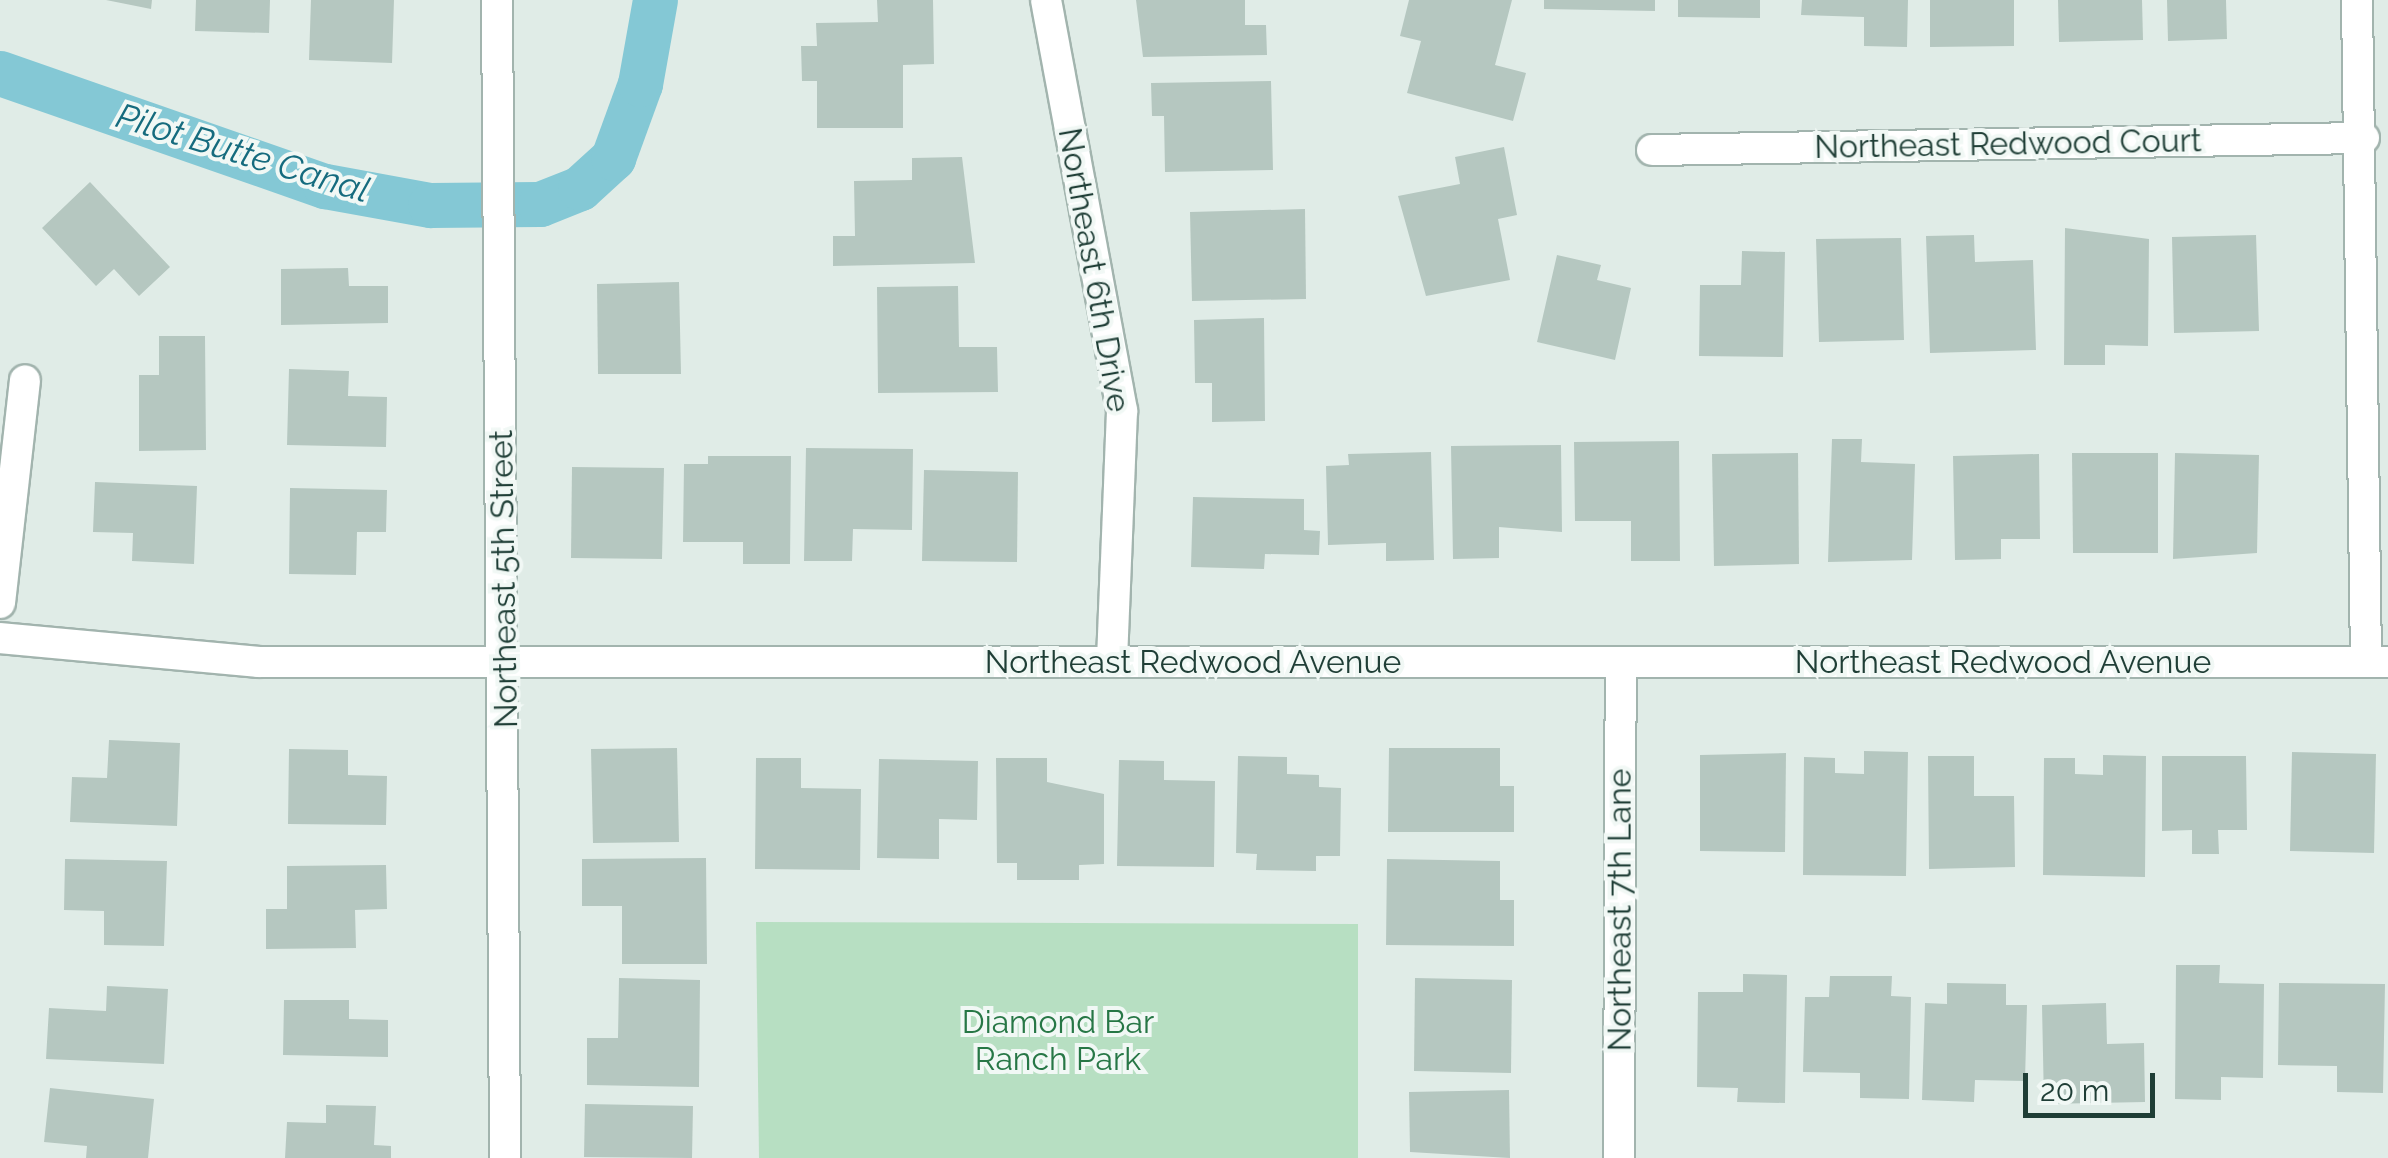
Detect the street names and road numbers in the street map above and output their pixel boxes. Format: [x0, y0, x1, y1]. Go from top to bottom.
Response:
street label: Northeast Redwood Court [1814, 121, 2202, 167]
street label: Northeast 6th Drive [1050, 125, 1138, 415]
street label: Northeast 5th Street [482, 430, 526, 728]
street label: Northeast Redwood Avenue [984, 643, 1402, 681]
street label: Northeast Redwood Avenue [1794, 643, 2212, 681]
street label: Northeast 7th Lane [1601, 769, 1639, 1051]

